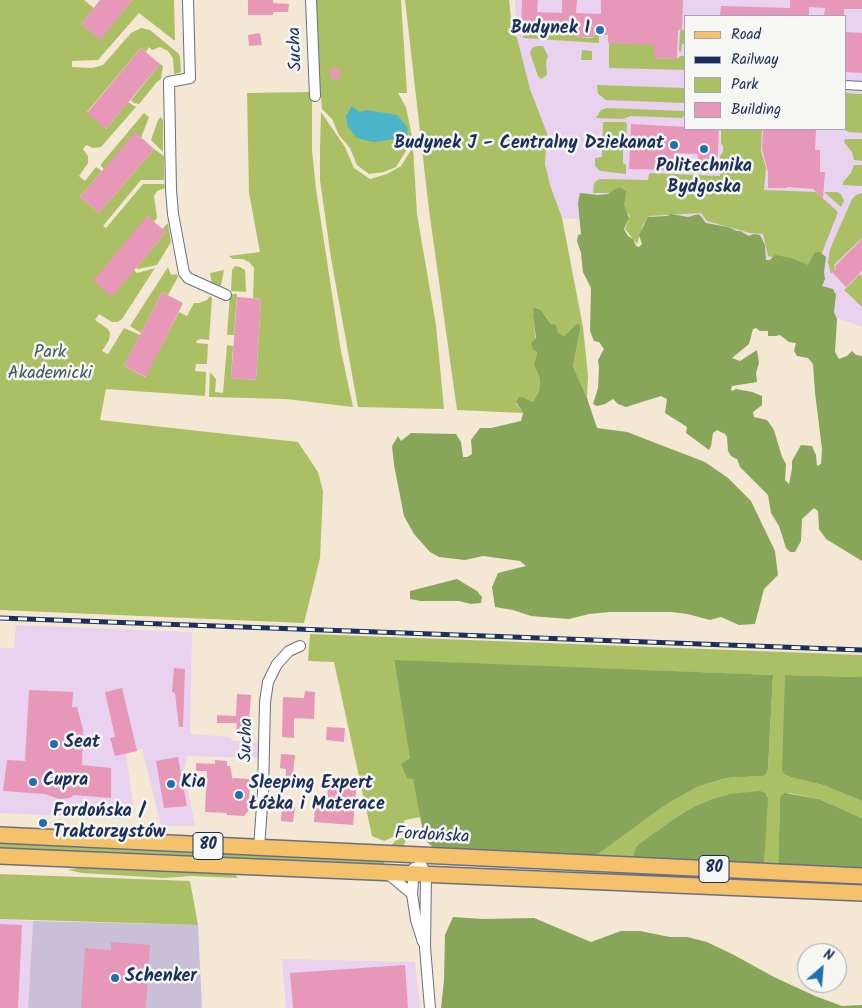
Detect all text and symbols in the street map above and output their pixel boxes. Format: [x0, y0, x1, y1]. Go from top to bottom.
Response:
legend [684, 15, 847, 130]
place label: Budynek I [511, 19, 590, 41]
text: Road [731, 23, 761, 47]
marker: Budynek I [594, 24, 606, 36]
street label: Sucha [285, 26, 309, 72]
text: Railway [731, 48, 778, 72]
text: Park [731, 73, 758, 97]
text: Building [731, 98, 781, 122]
place label: Budynek J - Centralny Dziekanat [394, 134, 664, 156]
marker: Budynek J - Centralny Dziekanat [668, 139, 680, 151]
marker: Politechnika Bydgoska [698, 143, 710, 155]
place label: Politechnika Bydgoska [656, 157, 752, 200]
park label: Park Akademicki [8, 343, 92, 386]
street label: Sucha [237, 718, 259, 762]
place label: Seat [64, 733, 100, 755]
marker: Seat [48, 738, 60, 750]
place label: Cupra [43, 771, 88, 793]
place label: Kia [181, 773, 206, 795]
place label: Sleeping Expert Łóżka i Materace [249, 774, 385, 816]
marker: Cupra [27, 776, 39, 788]
marker: Kia [165, 778, 177, 790]
marker: Sleeping Expert Łóżka i Materace [233, 789, 245, 801]
place label: Fordońska / Traktorzystów [53, 802, 166, 844]
marker: Fordońska / Traktorzystów [37, 817, 49, 829]
street label: Fordońska [394, 824, 470, 850]
road number: 80 [193, 832, 223, 859]
road number: 80 [699, 856, 729, 882]
north arrow [797, 943, 847, 993]
text: N [819, 944, 837, 967]
place label: Schenker [125, 967, 197, 989]
marker: Schenker [109, 972, 121, 984]

